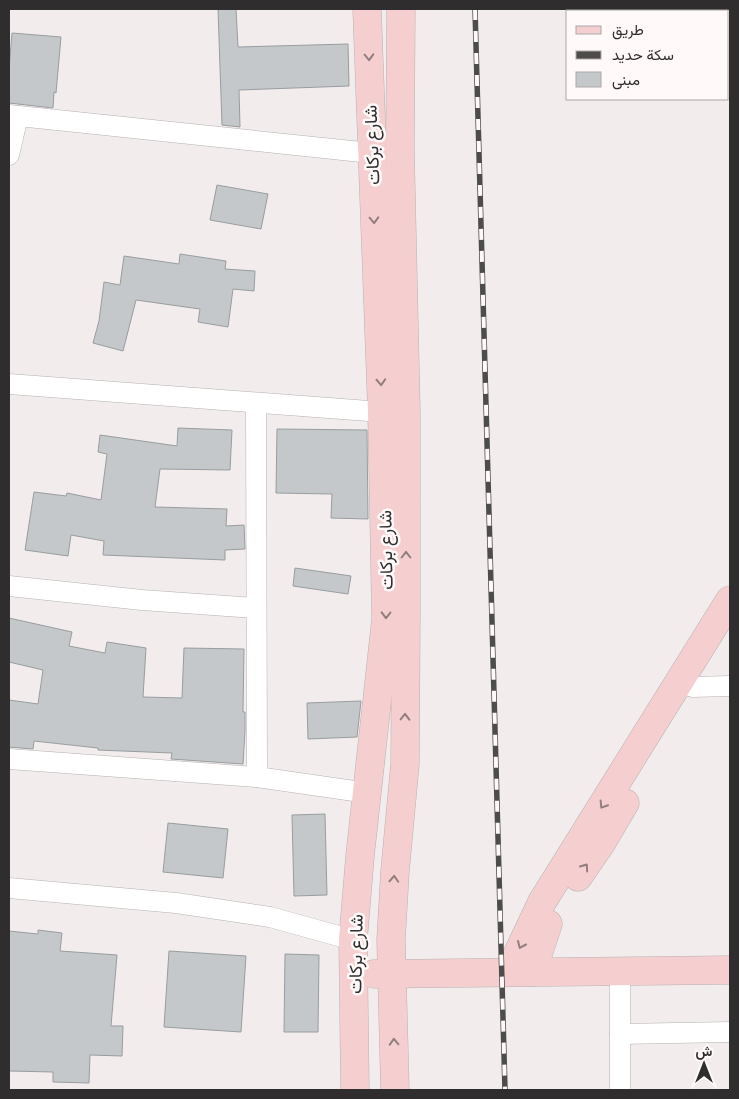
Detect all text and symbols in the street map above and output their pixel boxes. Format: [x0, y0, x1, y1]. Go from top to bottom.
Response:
legend [566, 10, 729, 100]
text: طريق [612, 20, 644, 40]
text: سكة حديد [612, 45, 674, 64]
one-way arrow [363, 54, 374, 62]
text: مبنى [612, 70, 640, 90]
street label: شارع بركات [359, 105, 385, 185]
one-way arrow [369, 216, 379, 224]
one-way arrow [375, 379, 386, 387]
street label: شارع بركات [373, 510, 399, 590]
one-way arrow [401, 550, 411, 558]
one-way arrow [381, 611, 391, 619]
one-way arrow [400, 713, 410, 720]
one-way arrow [600, 799, 609, 808]
one-way arrow [579, 863, 588, 873]
one-way arrow [389, 875, 400, 883]
street label: شارع بركات [343, 914, 369, 994]
one-way arrow [517, 940, 527, 949]
one-way arrow [389, 1037, 399, 1045]
north arrow [679, 1039, 729, 1089]
text: ش [696, 1042, 713, 1060]

